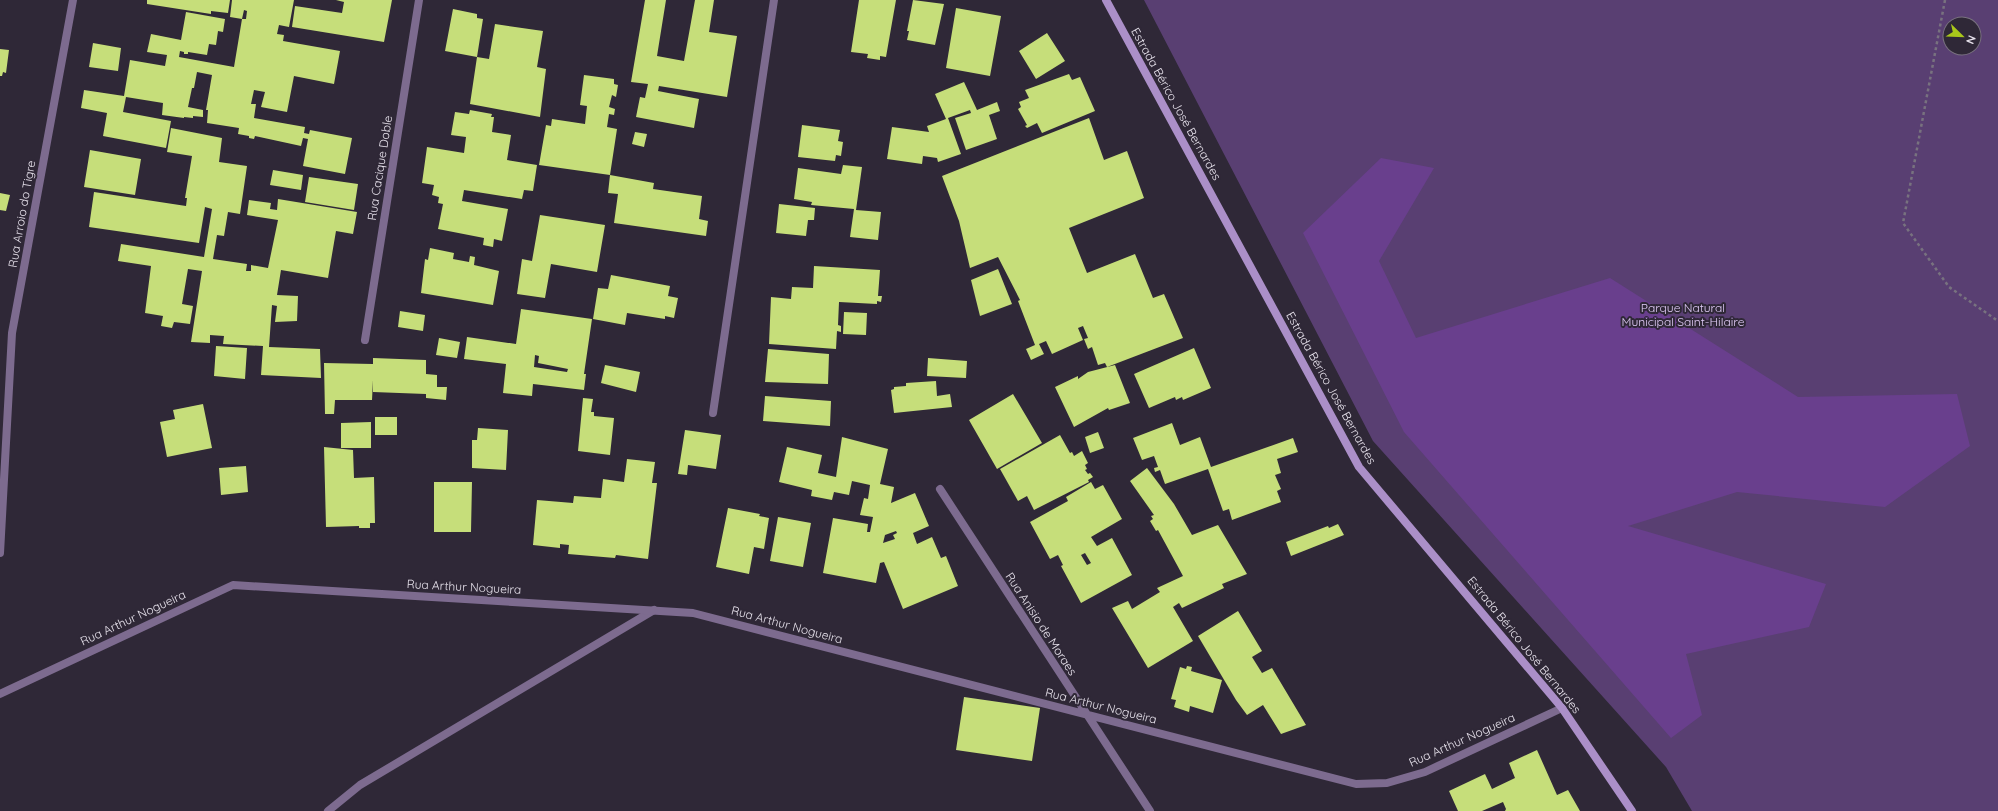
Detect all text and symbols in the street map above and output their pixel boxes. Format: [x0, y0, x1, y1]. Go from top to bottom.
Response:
north arrow [1942, 16, 1982, 56]
street label: Estrada Bérico José Bernardes [1128, 25, 1225, 183]
text: N [1963, 33, 1979, 46]
street label: Rua Cacique Doble [364, 114, 395, 221]
street label: Rua Arroio do Tigre [5, 159, 38, 269]
park label: Parque Natural Municipal Saint-Hilaire [1622, 300, 1745, 329]
street label: Estrada Bérico José Bernardes [1283, 309, 1380, 467]
street label: Rua Anisio de Moraes [1002, 569, 1081, 678]
street label: Estrada Bérico José Bernardes [1464, 573, 1585, 716]
street label: Rua Arthur Nogueira [406, 576, 522, 597]
street label: Rua Arthur Nogueira [78, 587, 188, 649]
street label: Rua Arthur Nogueira [730, 602, 844, 647]
street label: Rua Arthur Nogueira [1044, 684, 1159, 727]
street label: Rua Arthur Nogueira [1406, 709, 1517, 770]

